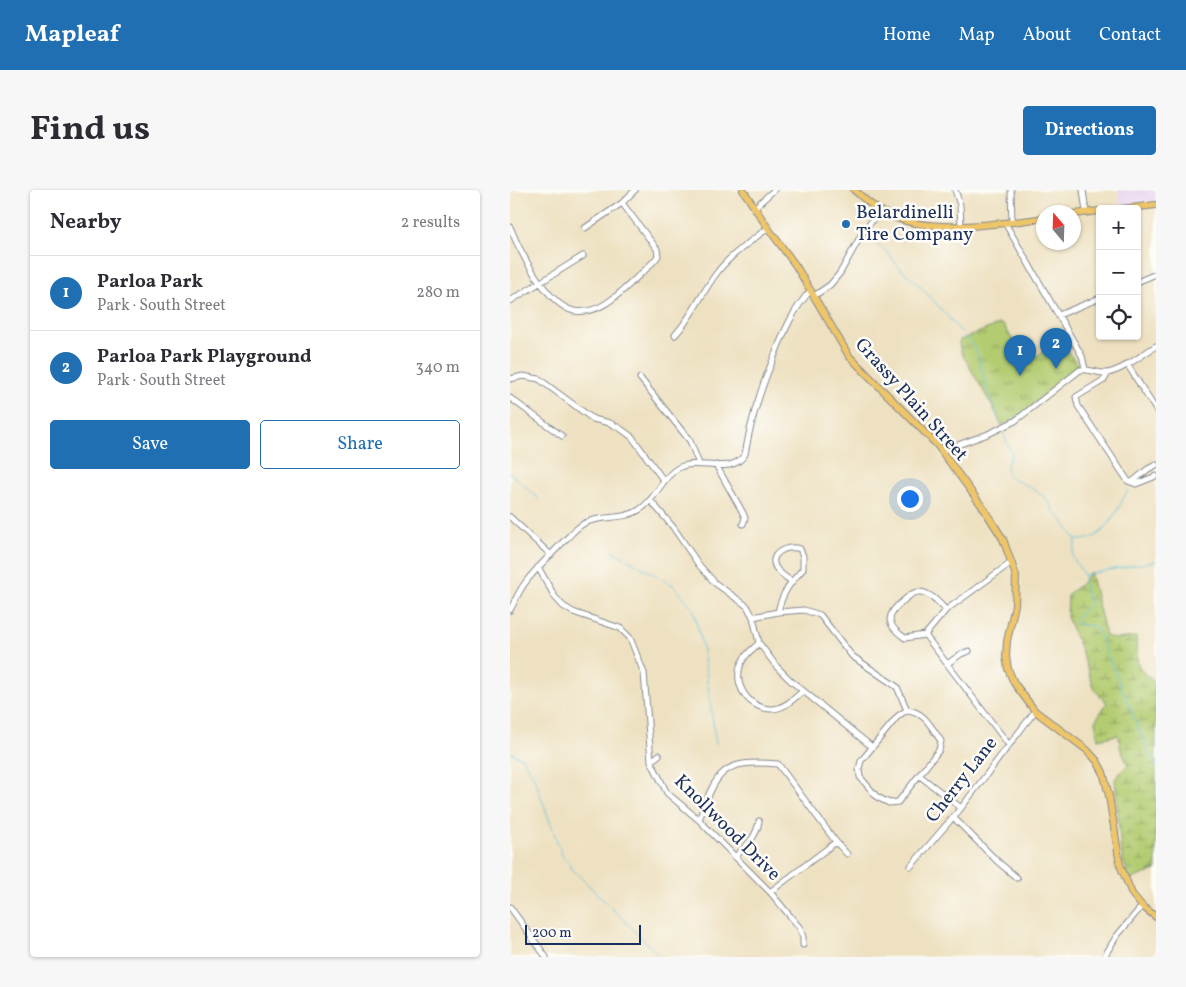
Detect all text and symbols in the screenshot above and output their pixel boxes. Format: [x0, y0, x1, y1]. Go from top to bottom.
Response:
text: Mapleaf [25, 18, 119, 52]
text: Home [883, 23, 931, 48]
text: Map [959, 23, 995, 48]
text: About [1023, 23, 1071, 48]
text: Contact [1099, 23, 1161, 48]
text: Find us [30, 106, 150, 154]
button: Directions [1023, 106, 1156, 155]
place label: Belardinelli Tire Company [856, 200, 973, 248]
north arrow [1036, 205, 1081, 250]
map controls [1096, 205, 1141, 340]
button: + [1096, 205, 1141, 250]
text: Nearby [50, 208, 121, 237]
text: 2 results [401, 212, 460, 234]
marker: Belardinelli Tire Company [840, 218, 852, 230]
button: − [1096, 250, 1141, 295]
text: Parloa Park [97, 269, 203, 295]
text: 1 [63, 282, 69, 304]
text: 280 m [416, 282, 460, 304]
text: Park · South Street [97, 295, 226, 317]
button: locate [1096, 295, 1141, 340]
pin: 2 [1040, 328, 1072, 369]
street label: Grassy Plain Street [849, 333, 974, 467]
pin: 1 [1004, 335, 1036, 376]
text: Parloa Park Playground [97, 344, 312, 370]
text: 2 [62, 357, 70, 379]
text: 340 m [416, 357, 460, 379]
text: Park · South Street [97, 370, 226, 392]
button: Save [50, 420, 250, 469]
button: Share [260, 420, 460, 469]
your location [897, 486, 923, 512]
street label: Cherry Lane [920, 732, 1004, 828]
street label: Knollwood Drive [668, 769, 786, 887]
scale bar [525, 922, 641, 945]
text: 200 m [532, 924, 572, 943]

